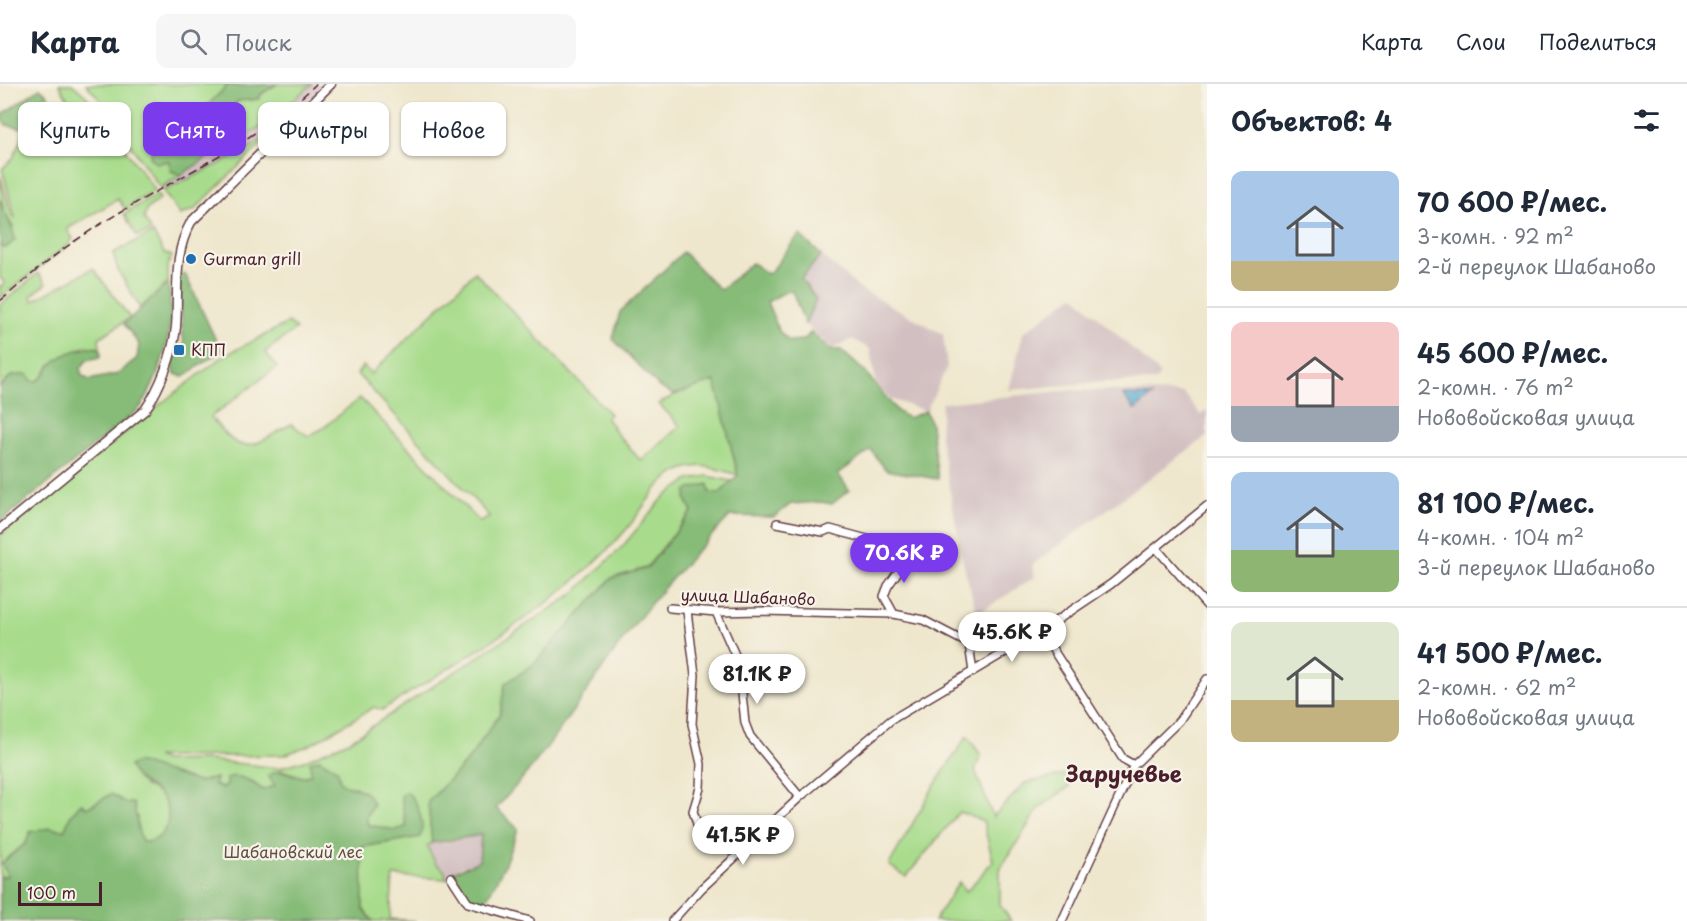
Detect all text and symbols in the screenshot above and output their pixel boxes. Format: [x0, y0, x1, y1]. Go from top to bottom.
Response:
search box [156, 14, 576, 68]
text: Карта [30, 20, 120, 63]
icon: search [177, 25, 210, 58]
text: Поиск [225, 25, 292, 58]
text: Карта [1361, 25, 1423, 57]
text: Слои [1456, 25, 1506, 57]
text: Поделиться [1539, 25, 1657, 57]
text: Объектов: 4 [1231, 101, 1392, 140]
chip: Купить [18, 102, 131, 156]
chip: Снять [143, 102, 246, 156]
chip: Фильтры [258, 102, 389, 156]
chip: Новое [401, 102, 506, 156]
icon: filters [1630, 104, 1663, 137]
text: 70 600 ₽/мес. [1417, 182, 1607, 221]
icon: home [1279, 195, 1351, 267]
text: 3-комн. · 92 m² [1417, 221, 1574, 251]
place label: Gurman grill [203, 246, 301, 270]
text: 2-й переулок Шабаново [1417, 251, 1656, 281]
marker: Gurman grill [184, 252, 198, 266]
text: 45 600 ₽/мес. [1417, 333, 1608, 372]
place label: КПП [191, 337, 226, 361]
marker: КПП [172, 343, 186, 357]
icon: home [1279, 346, 1351, 418]
text: 2-комн. · 76 m² [1417, 372, 1574, 402]
text: Нововойсковая улица [1417, 402, 1635, 432]
text: 81 100 ₽/мес. [1417, 483, 1595, 522]
icon: home [1279, 496, 1351, 568]
text: 4-комн. · 104 m² [1417, 522, 1584, 552]
pin: 70.6K ₽ [849, 533, 959, 584]
text: 70.6K ₽ [864, 537, 944, 567]
text: 3-й переулок Шабаново [1417, 552, 1655, 582]
street label: улица Шабаново [680, 582, 816, 610]
pin: 45.6K ₽ [957, 612, 1067, 663]
text: 45.6K ₽ [972, 616, 1052, 646]
text: 41 500 ₽/мес. [1417, 633, 1602, 672]
icon: home [1279, 646, 1351, 718]
pin: 81.1K ₽ [702, 654, 812, 705]
text: 81.1K ₽ [723, 658, 791, 688]
text: 2-комн. · 62 m² [1417, 672, 1576, 702]
text: Нововойсковая улица [1417, 702, 1635, 732]
district label: Заручевье [1065, 756, 1182, 789]
pin: 41.5K ₽ [688, 815, 798, 866]
text: 41.5K ₽ [706, 819, 780, 849]
park label: Шабановский лес [224, 839, 362, 863]
scale bar [18, 879, 102, 906]
text: 100 m [27, 880, 76, 904]

